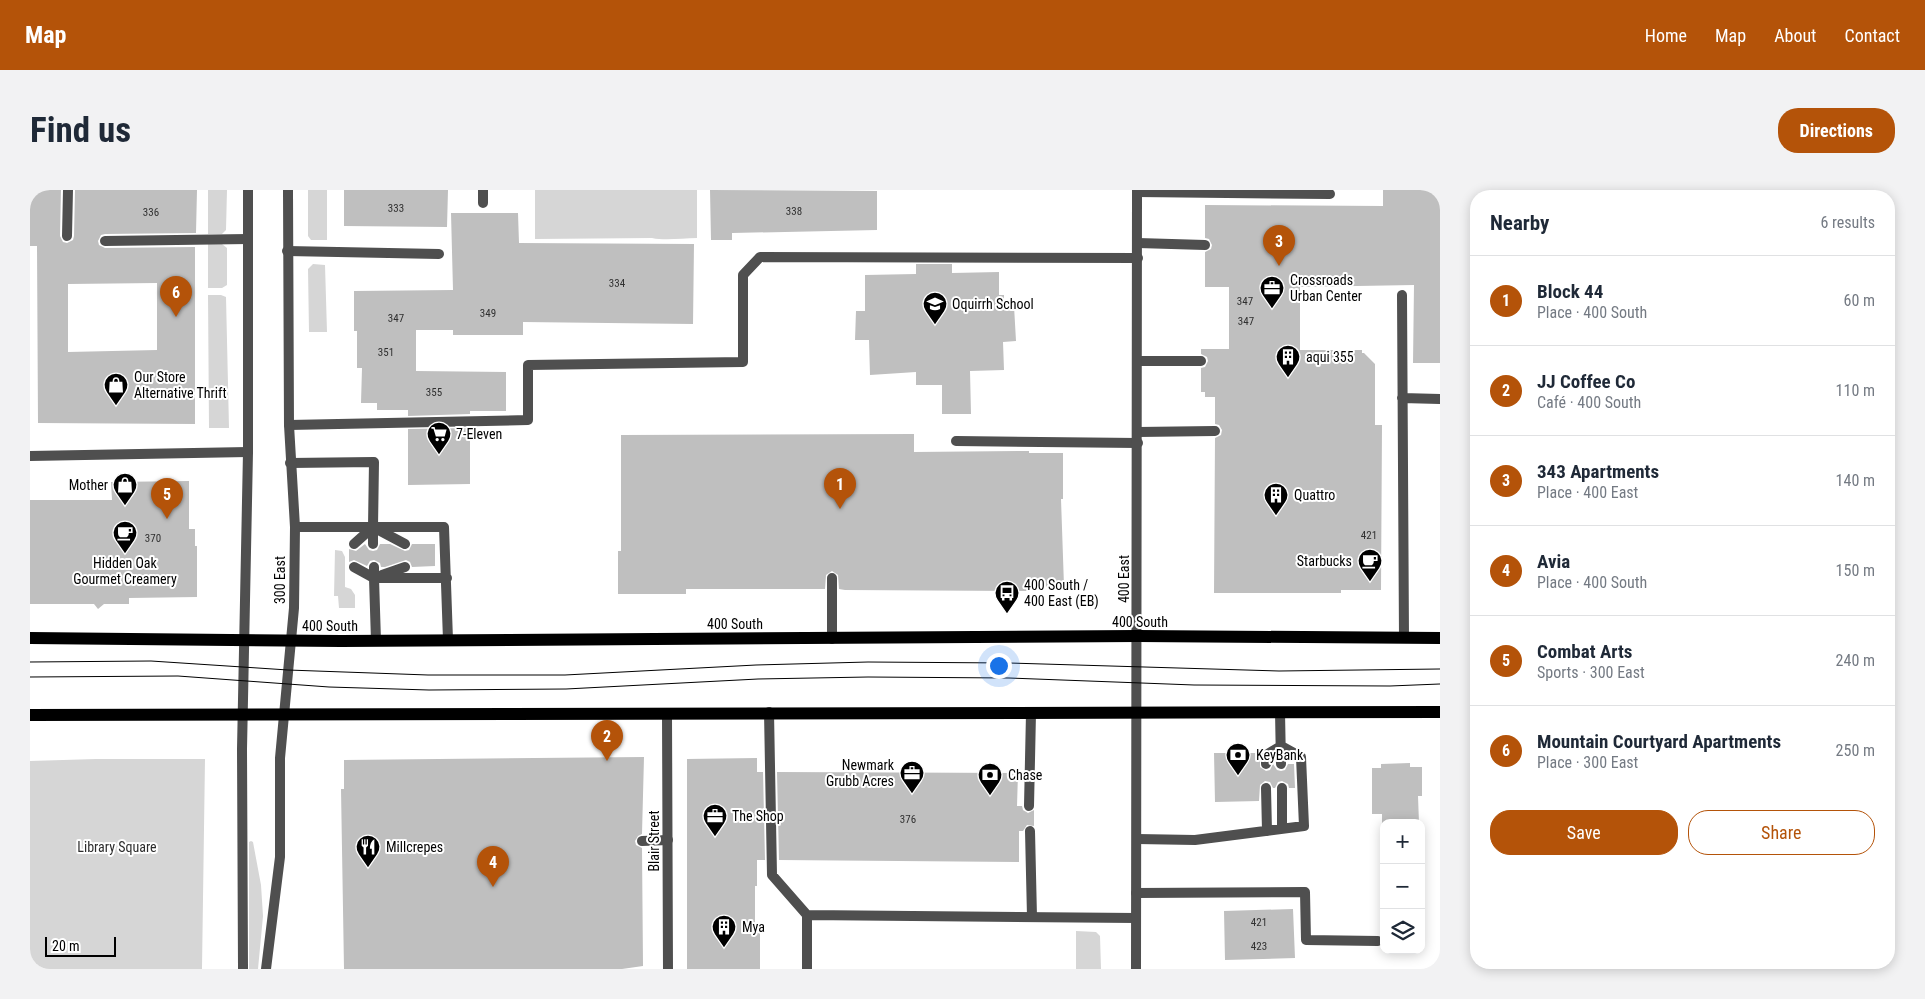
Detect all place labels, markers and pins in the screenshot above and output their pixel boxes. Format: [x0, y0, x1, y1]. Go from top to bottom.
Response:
pin: 3 [1263, 225, 1295, 266]
place label: Crossroads Urban Center [1290, 272, 1362, 304]
office icon: Crossroads Urban Center [1259, 275, 1285, 309]
pin: 6 [160, 276, 192, 317]
school or university icon: Oquirrh School [922, 291, 948, 325]
place label: Oquirrh School [952, 296, 1034, 312]
building icon: aqui 355 [1275, 344, 1301, 378]
place label: aqui 355 [1306, 349, 1354, 365]
place label: Our Store Alternative Thrift [134, 369, 227, 401]
shop icon: Our Store Alternative Thrift [103, 372, 129, 406]
supermarket icon: 7-Eleven [426, 421, 452, 455]
place label: 7-Eleven [456, 426, 502, 442]
pin: 1 [824, 468, 856, 509]
shop icon: Mother [112, 472, 138, 506]
place label: Mother [69, 477, 108, 493]
pin: 5 [151, 478, 183, 519]
building icon: Quattro [1263, 482, 1289, 516]
place label: Quattro [1294, 487, 1335, 503]
cafe icon: Hidden Oak Gourmet Creamery [112, 520, 138, 554]
cafe icon: Starbucks [1357, 548, 1383, 582]
place label: Starbucks [1297, 553, 1352, 569]
place label: Hidden Oak Gourmet Creamery [73, 555, 177, 587]
place label: 400 South / 400 East (EB) [1024, 577, 1099, 610]
bus stop icon: 400 South / 400 East (EB) [994, 580, 1020, 614]
pin: 2 [591, 720, 623, 761]
bank icon: KeyBank [1225, 742, 1251, 776]
place label: KeyBank [1256, 747, 1304, 763]
place label: Newmark Grubb Acres [826, 757, 895, 789]
office icon: Newmark Grubb Acres [899, 760, 925, 794]
bank icon: Chase [977, 762, 1003, 796]
place label: Chase [1008, 767, 1043, 783]
office icon: The Shop [702, 803, 728, 837]
place label: The Shop [732, 808, 784, 824]
restaurant icon: Millcrepes [355, 834, 381, 868]
place label: Millcrepes [386, 839, 443, 855]
pin: 4 [477, 846, 509, 887]
building icon: Mya [711, 914, 737, 948]
place label: Mya [742, 919, 765, 935]

